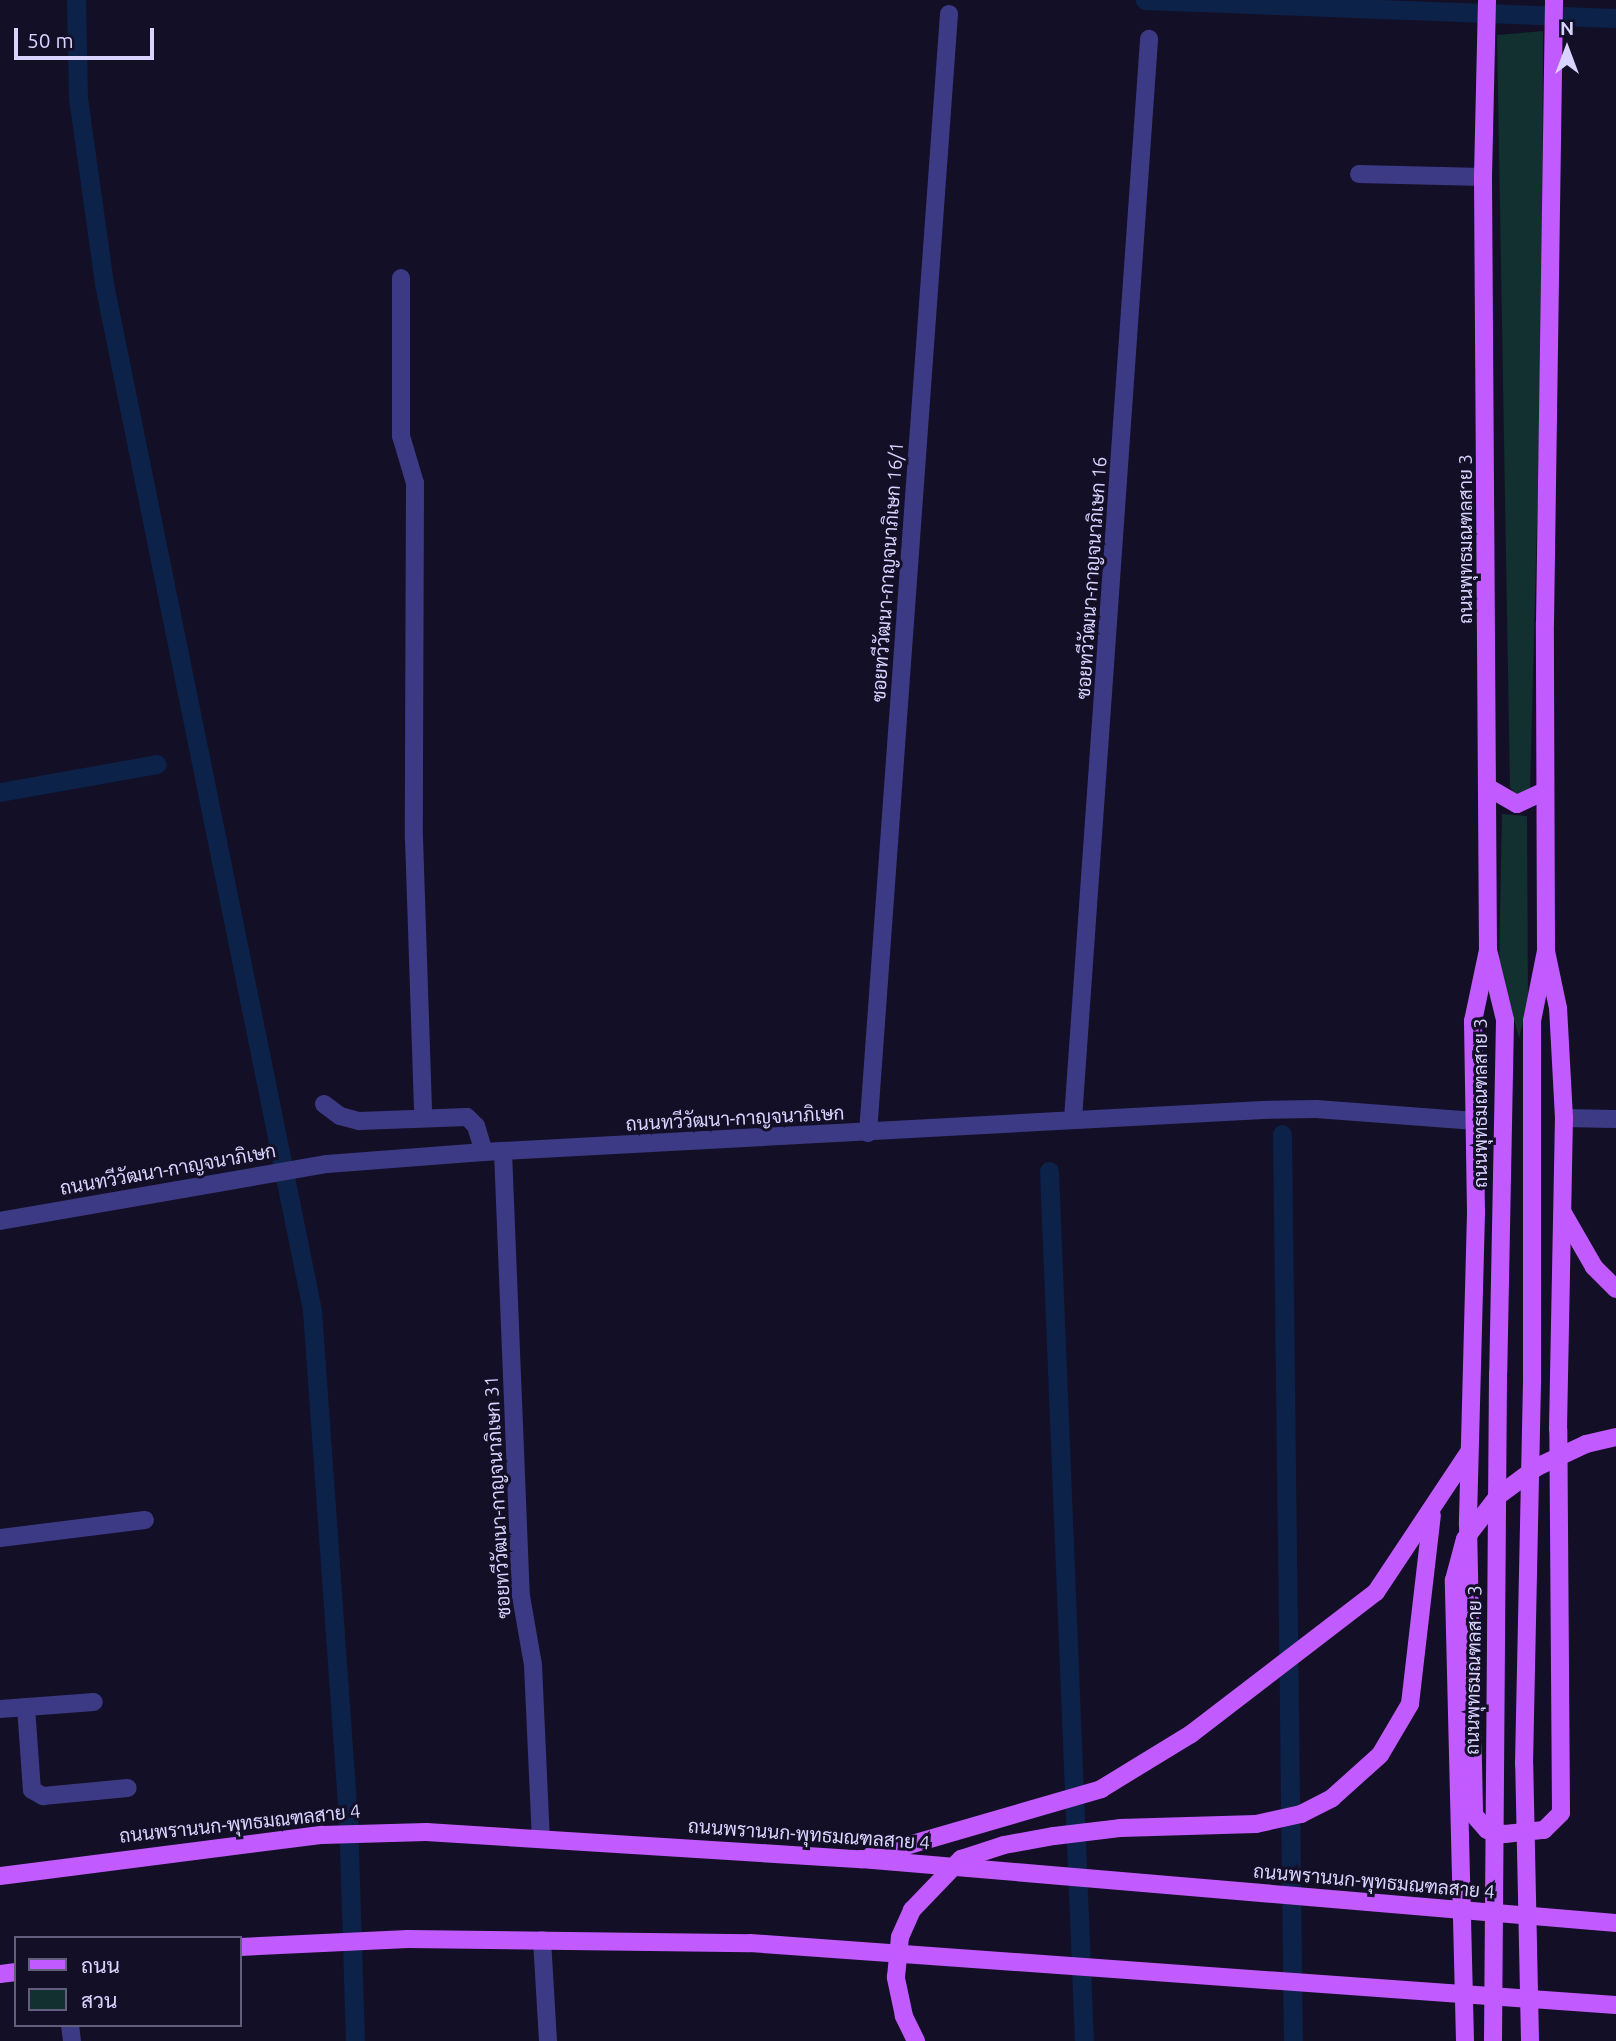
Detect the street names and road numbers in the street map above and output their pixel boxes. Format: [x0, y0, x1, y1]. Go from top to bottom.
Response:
street label: ซอยทวีวัฒนา-กาญจนาภิเษก 16/1 [868, 441, 908, 703]
street label: ถนนพุทธมณฑลสาย 3 [1455, 454, 1477, 624]
street label: ซอยทวีวัฒนา-กาญจนาภิเษก 16 [1072, 456, 1112, 700]
street label: ถนนพุทธมณฑลสาย 3 [1470, 1018, 1492, 1188]
street label: ถนนทวีวัฒนา-กาญจนาภิเษก [625, 1102, 845, 1136]
street label: ถนนทวีวัฒนา-กาญจนาภิเษก [58, 1140, 278, 1200]
street label: ซอยทวีวัฒนา-กาญจนาภิเษก 31 [480, 1375, 516, 1619]
street label: ถนนพุทธมณฑลสาย 3 [1461, 1585, 1487, 1755]
street label: ถนนพรานนก-พุทธมณฑลสาย 4 [118, 1800, 362, 1848]
street label: ถนนพรานนก-พุทธมณฑลสาย 4 [687, 1815, 931, 1855]
street label: ถนนพรานนก-พุทธมณฑลสาย 4 [1252, 1860, 1496, 1904]

